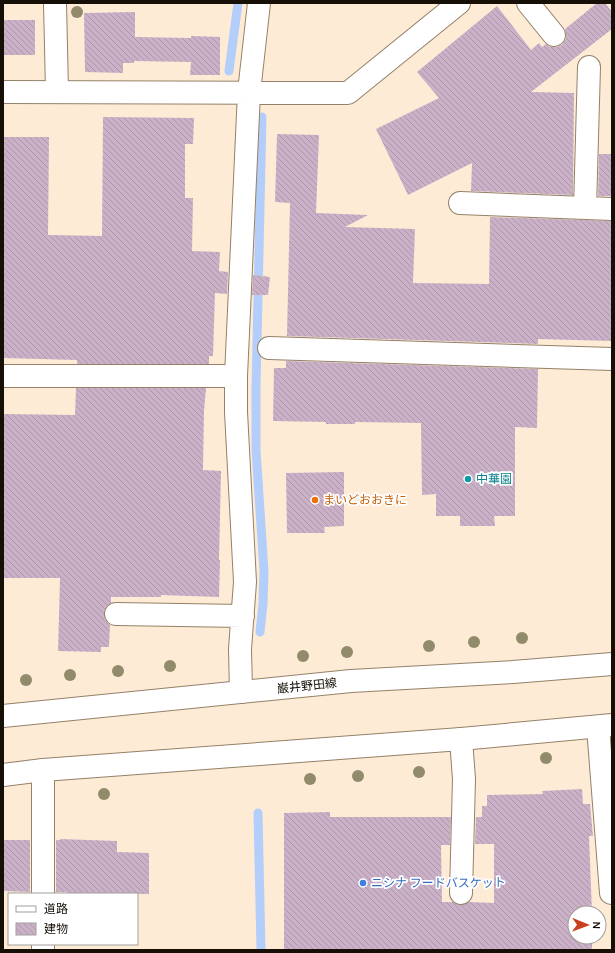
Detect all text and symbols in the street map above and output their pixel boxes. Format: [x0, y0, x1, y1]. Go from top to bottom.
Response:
place label: 中華園 [476, 472, 512, 486]
marker: 中華園 [463, 474, 473, 484]
place label: まいどおおきに [323, 493, 407, 507]
marker: まいどおおきに [310, 495, 320, 505]
street label: 巌井野田線 [276, 676, 338, 696]
place label: ニシナ フードバスケット [371, 876, 506, 890]
marker: ニシナ フードバスケット [358, 878, 368, 888]
legend [8, 893, 138, 945]
text: 道路 [44, 902, 68, 916]
north arrow [567, 905, 607, 945]
text: N [590, 921, 603, 929]
text: 建物 [44, 922, 68, 936]

